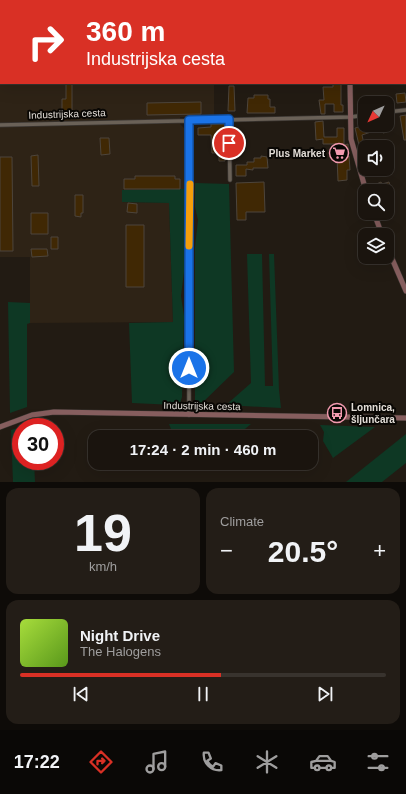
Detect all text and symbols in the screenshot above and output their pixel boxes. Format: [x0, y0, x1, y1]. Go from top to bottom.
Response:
icon: right [20, 16, 72, 68]
text: 360 m [86, 16, 165, 47]
text: Industrijska cesta [86, 49, 225, 69]
north arrow [358, 96, 394, 132]
map controls [358, 96, 394, 264]
street label: Industrijska cesta [28, 107, 106, 121]
pin [212, 126, 246, 160]
icon: arrive [218, 132, 240, 154]
button: sound [358, 140, 394, 176]
supermarket icon: Plus Market [328, 142, 350, 164]
place label: Plus Market [269, 148, 326, 159]
button: search [358, 184, 394, 220]
button: layers [358, 228, 394, 264]
position arrow [168, 347, 210, 389]
street label: Industrijska cesta [163, 400, 241, 412]
bus stop icon: Lomnica, šljunčara [326, 402, 348, 424]
place label: Lomnica, šljunčara [351, 402, 395, 425]
speed limit sign: 30 [12, 418, 64, 470]
text: 17:24 · 2 min · 460 m [130, 441, 276, 458]
text: 19 [74, 504, 132, 562]
text: Climate [220, 514, 264, 529]
text: 20.5° [268, 535, 338, 568]
text: − [220, 538, 233, 563]
text: + [373, 538, 386, 563]
text: km/h [89, 559, 117, 574]
text: Night Drive [80, 627, 160, 644]
text: The Halogens [80, 644, 161, 659]
icon: previous [70, 683, 92, 705]
icon: pause [192, 683, 214, 705]
icon: next [314, 683, 336, 705]
icon: directions [87, 748, 115, 776]
icon: music [143, 748, 171, 776]
icon: phone [198, 748, 226, 776]
icon: climate [253, 748, 281, 776]
icon: car [309, 748, 337, 776]
icon: filters [364, 748, 392, 776]
text: 17:22 [14, 752, 60, 772]

